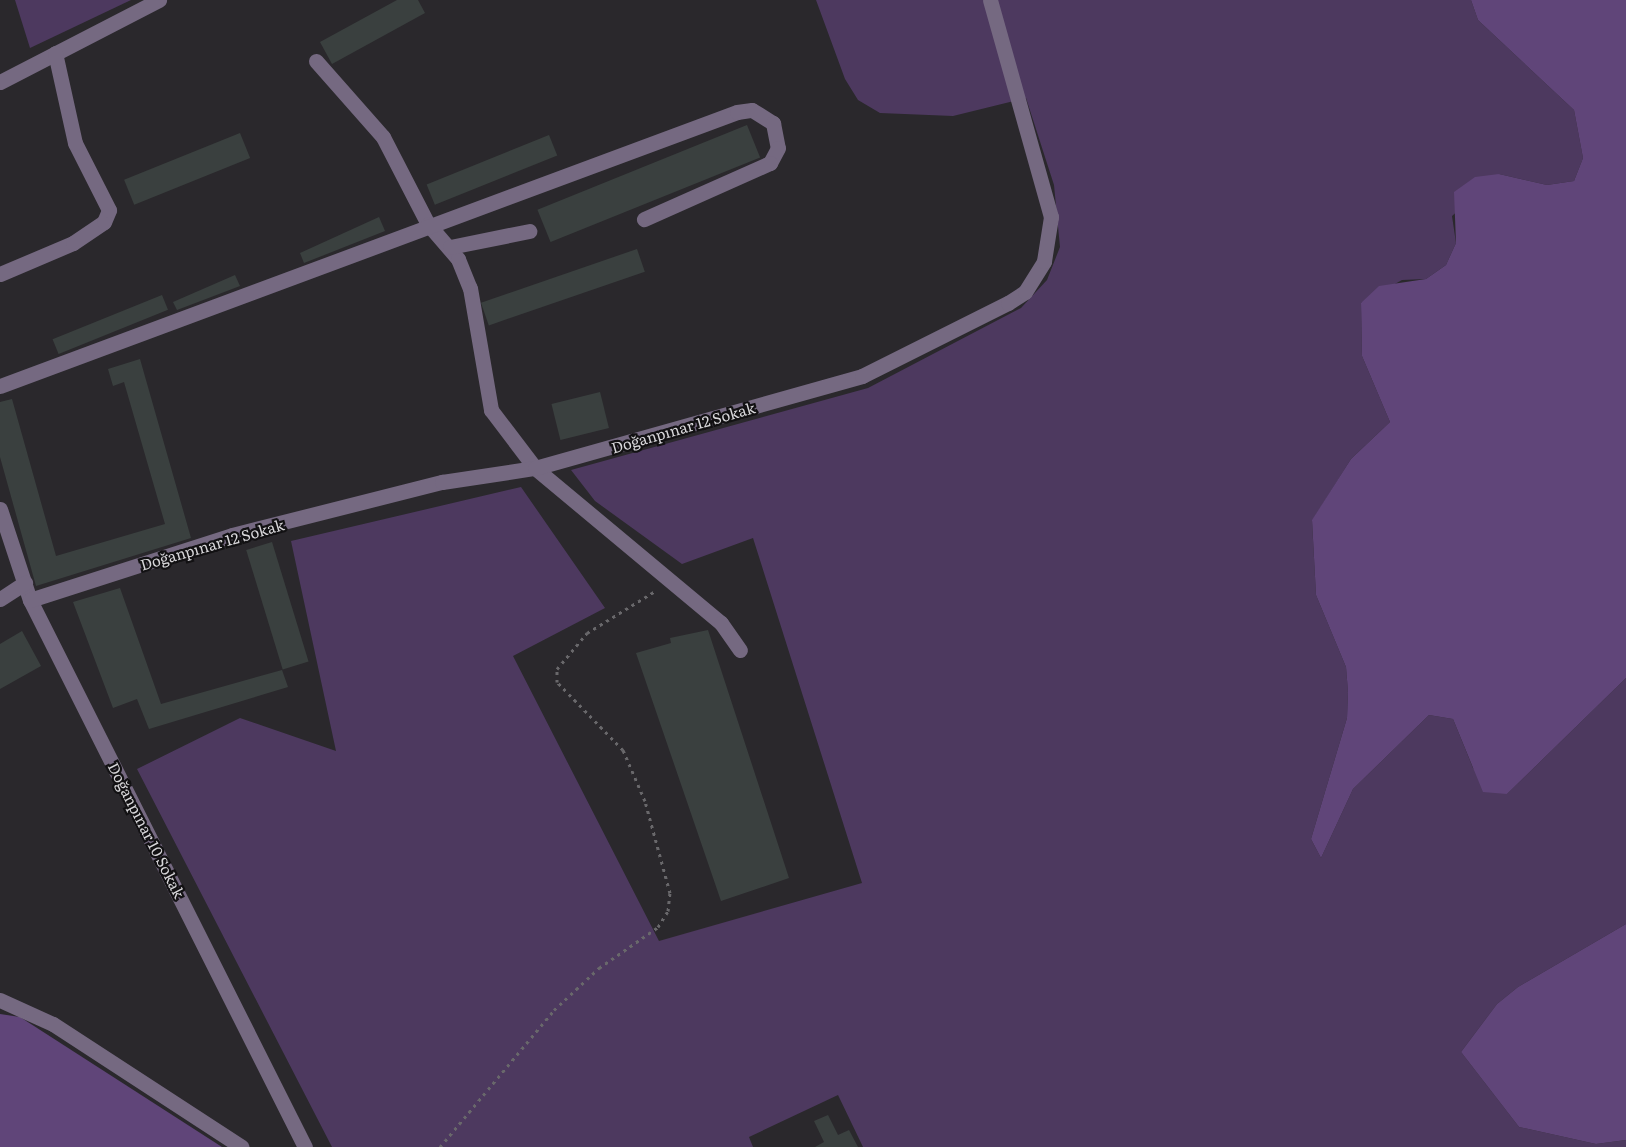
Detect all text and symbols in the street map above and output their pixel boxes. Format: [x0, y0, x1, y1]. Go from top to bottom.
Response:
street label: Doğanpınar 12 Sokak [609, 398, 757, 456]
street label: Doğanpınar 12 Sokak [138, 515, 286, 573]
street label: Doğanpınar 10 Sokak [105, 759, 189, 901]

